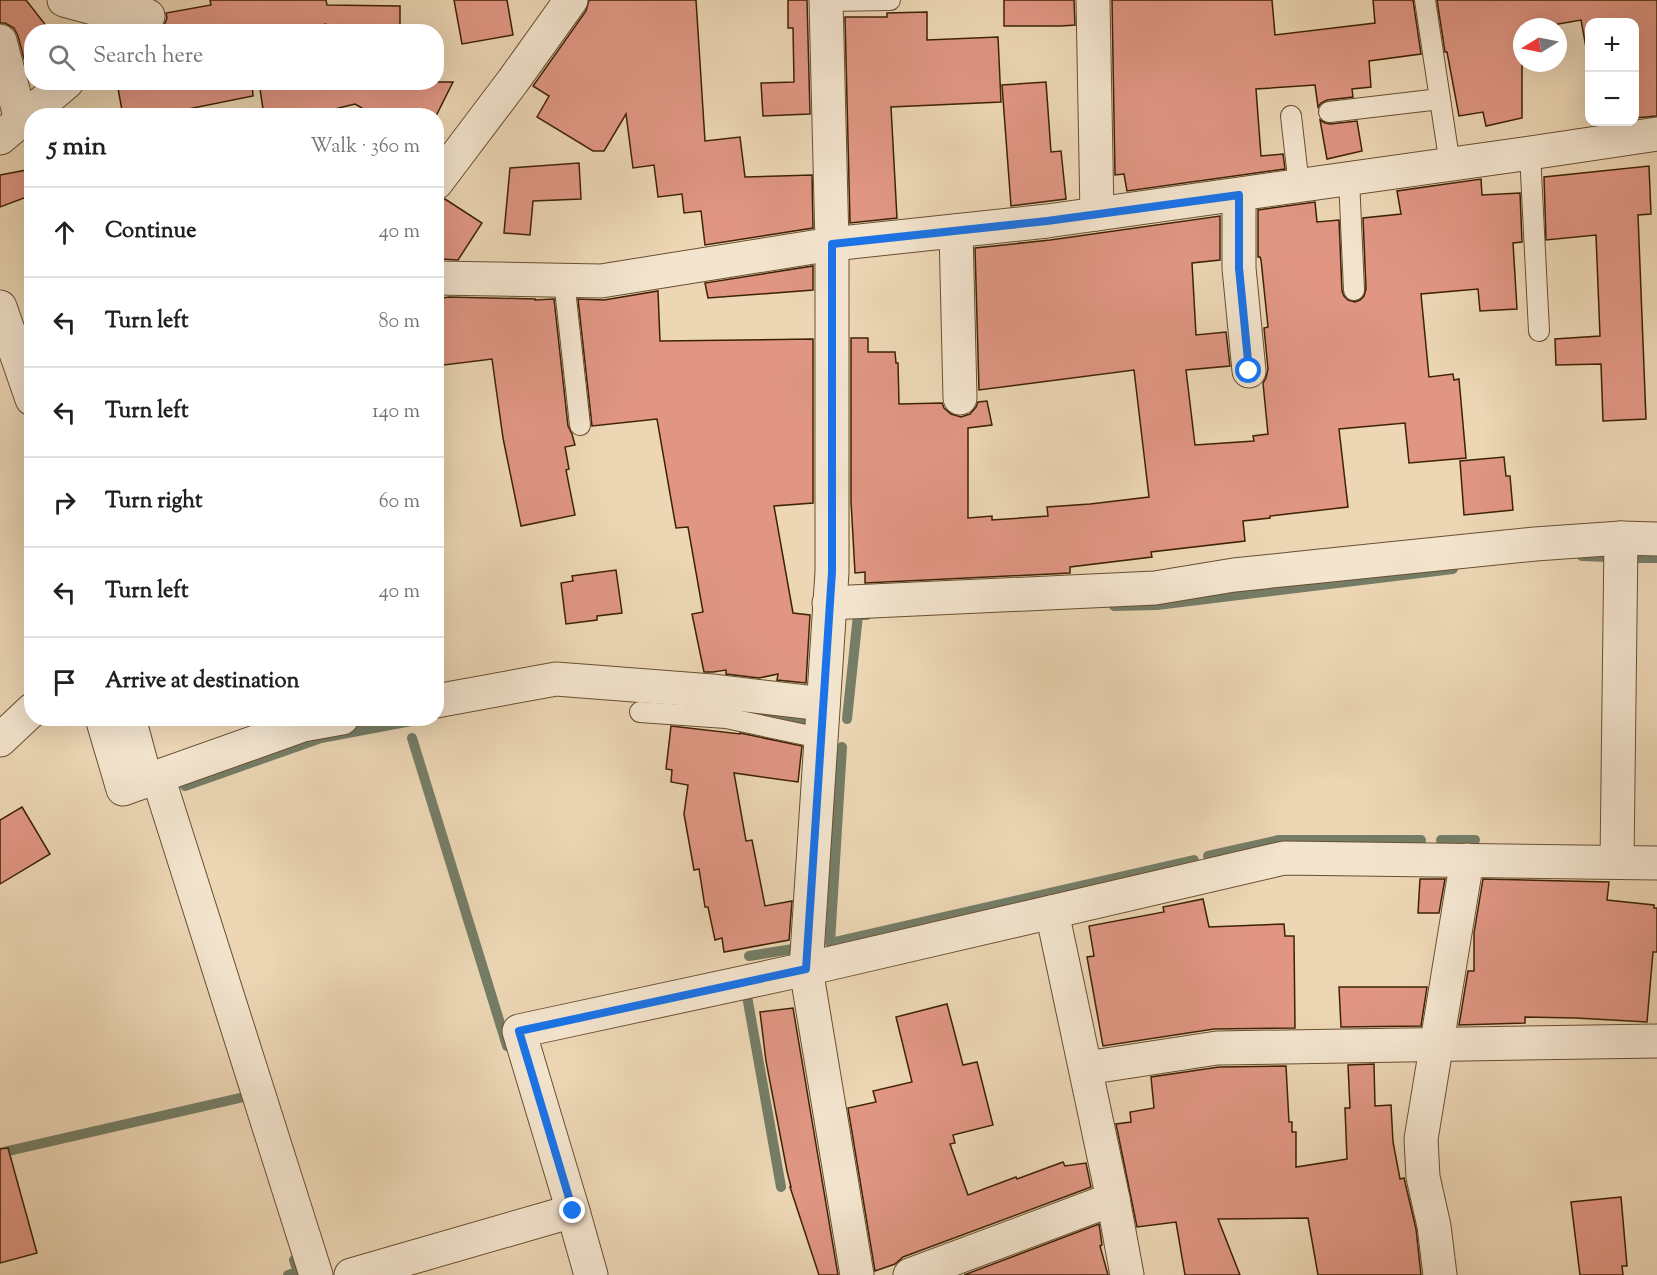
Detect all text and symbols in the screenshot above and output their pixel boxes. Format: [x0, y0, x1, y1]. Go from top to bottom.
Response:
north arrow [1513, 18, 1567, 72]
map controls [1585, 18, 1639, 126]
button: + [1585, 18, 1639, 72]
search box [24, 24, 444, 90]
icon: search [45, 41, 78, 74]
text: Search here [93, 41, 203, 73]
button: − [1585, 72, 1639, 126]
text: 5 min [48, 129, 107, 166]
text: Walk · 360 m [310, 133, 420, 162]
icon: ahead [48, 216, 81, 249]
text: Continue [105, 216, 196, 248]
text: 40 m [379, 218, 420, 247]
icon: left [48, 306, 81, 339]
text: Turn left [105, 306, 188, 338]
text: 80 m [379, 308, 420, 337]
route start [1235, 357, 1261, 383]
icon: left [48, 396, 81, 429]
text: Turn left [105, 396, 188, 428]
text: 140 m [372, 398, 420, 427]
icon: right [48, 486, 81, 519]
text: Turn right [105, 486, 202, 518]
text: 60 m [379, 488, 420, 517]
icon: left [48, 576, 81, 609]
text: Turn left [105, 576, 188, 608]
text: 40 m [379, 578, 420, 607]
icon: arrive [48, 666, 81, 699]
text: Arrive at destination [105, 666, 300, 698]
route end [559, 1197, 585, 1223]

